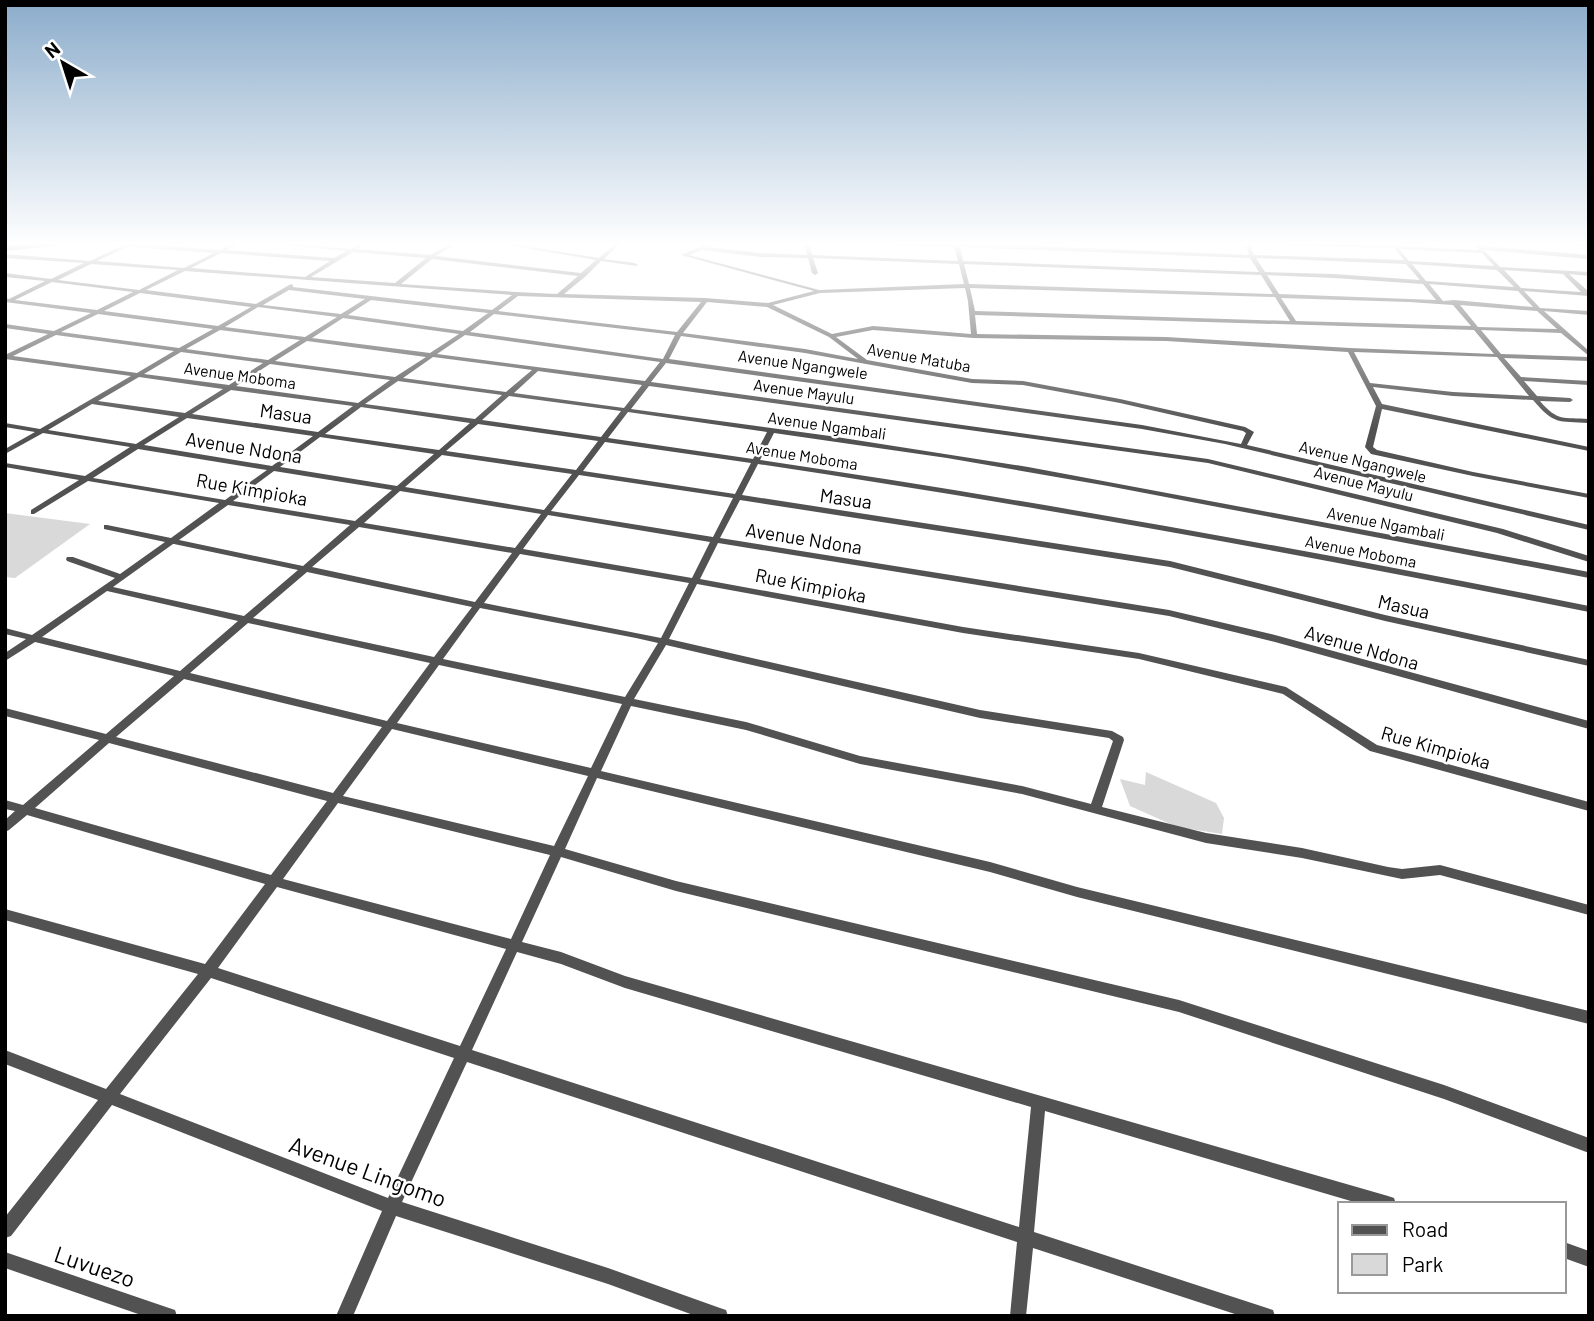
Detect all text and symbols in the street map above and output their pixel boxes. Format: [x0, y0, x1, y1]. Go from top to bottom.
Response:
north arrow [28, 28, 98, 98]
text: N [40, 36, 64, 62]
street label: Avenue Matuba [866, 339, 972, 375]
street label: Avenue Ngangwele [737, 345, 869, 383]
street label: Avenue Moboma [183, 358, 297, 392]
street label: Avenue Mayulu [752, 375, 856, 407]
street label: Masua [258, 398, 314, 428]
street label: Avenue Ngambali [767, 407, 887, 443]
street label: Avenue Ndona [184, 426, 304, 468]
street label: Avenue Ngangwele [1297, 436, 1429, 486]
street label: Avenue Moboma [745, 437, 859, 473]
street label: Avenue Mayulu [1312, 461, 1416, 505]
street label: Rue Kimpioka [195, 468, 309, 510]
street label: Masua [818, 483, 874, 513]
street label: Avenue Ngambali [1326, 502, 1446, 544]
street label: Avenue Ndona [744, 517, 864, 559]
street label: Avenue Moboma [1304, 531, 1418, 571]
street label: Rue Kimpioka [754, 563, 868, 607]
street label: Masua [1376, 589, 1432, 623]
street label: Avenue Ndona [1302, 620, 1422, 674]
street label: Rue Kimpioka [1379, 720, 1493, 774]
street label: Avenue Lingomo [286, 1130, 450, 1212]
legend [1338, 1202, 1566, 1293]
text: Road [1402, 1216, 1448, 1241]
street label: Luvuezo [51, 1239, 139, 1293]
text: Park [1402, 1251, 1443, 1276]

